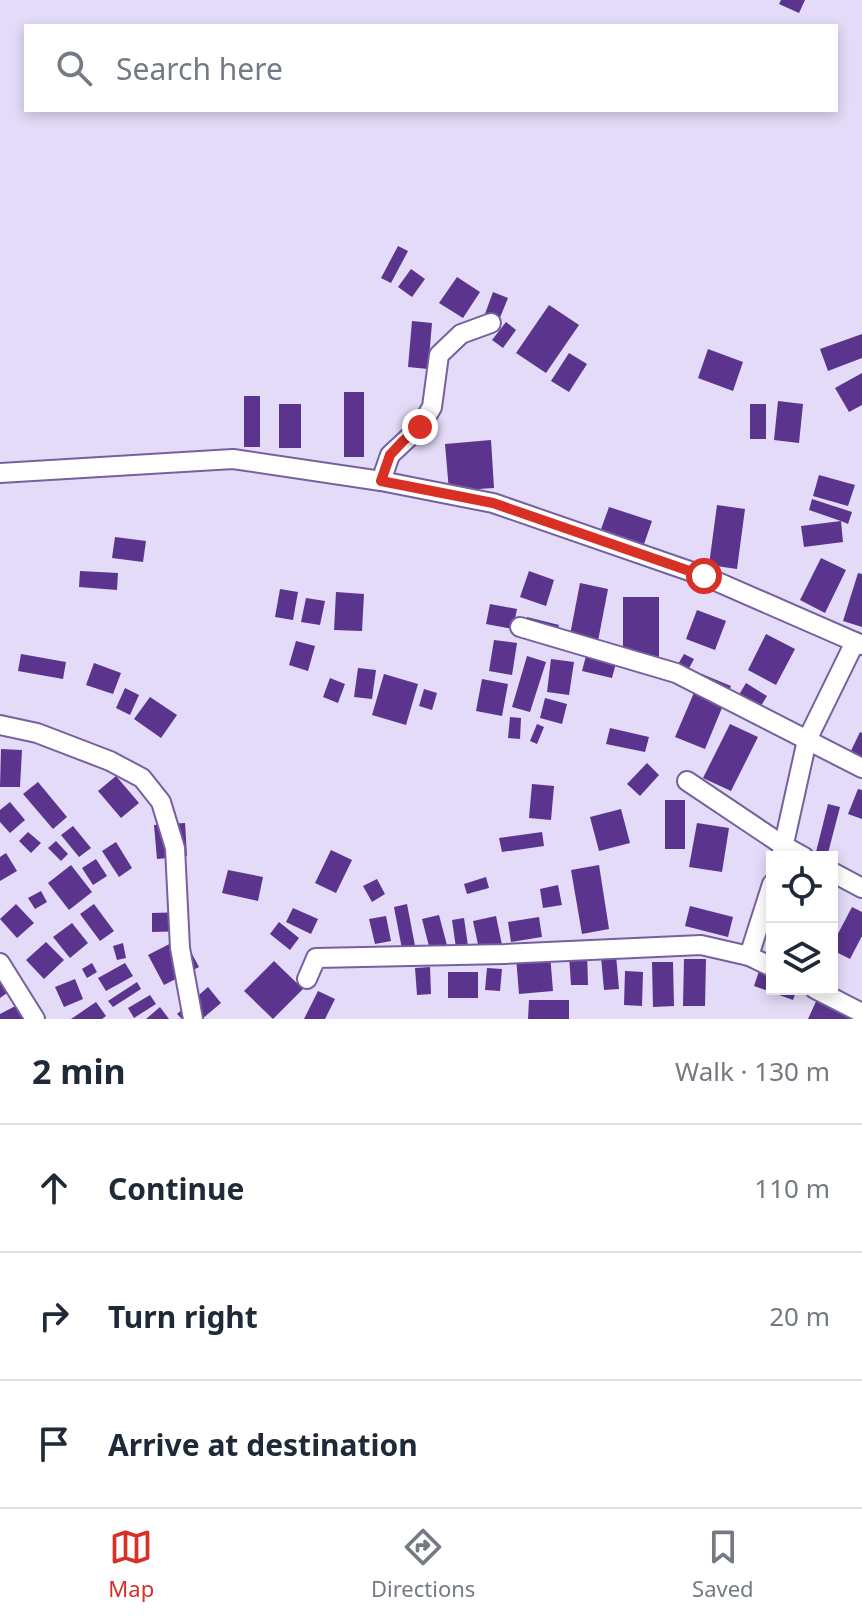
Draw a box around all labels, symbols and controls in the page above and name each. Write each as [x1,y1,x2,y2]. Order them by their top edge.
search box [24,24,838,112]
icon: search [52,46,96,90]
text: Search here [116,48,283,89]
route end [402,409,438,445]
route start [686,558,722,594]
map controls [766,851,838,995]
button: locate [766,851,838,923]
button: layers [766,923,838,995]
text: 2 min [32,1048,126,1094]
text: Walk · 130 m [675,1053,830,1089]
icon: ahead [32,1166,76,1210]
text: Continue [108,1168,244,1209]
text: 110 m [754,1170,830,1206]
icon: right [32,1294,76,1338]
text: Turn right [108,1296,258,1337]
text: 20 m [769,1298,830,1334]
icon: arrive [32,1422,76,1466]
text: Arrive at destination [108,1424,418,1465]
tab: Map [108,1525,154,1603]
tab: Directions [371,1525,475,1603]
tab: Saved [692,1525,754,1603]

